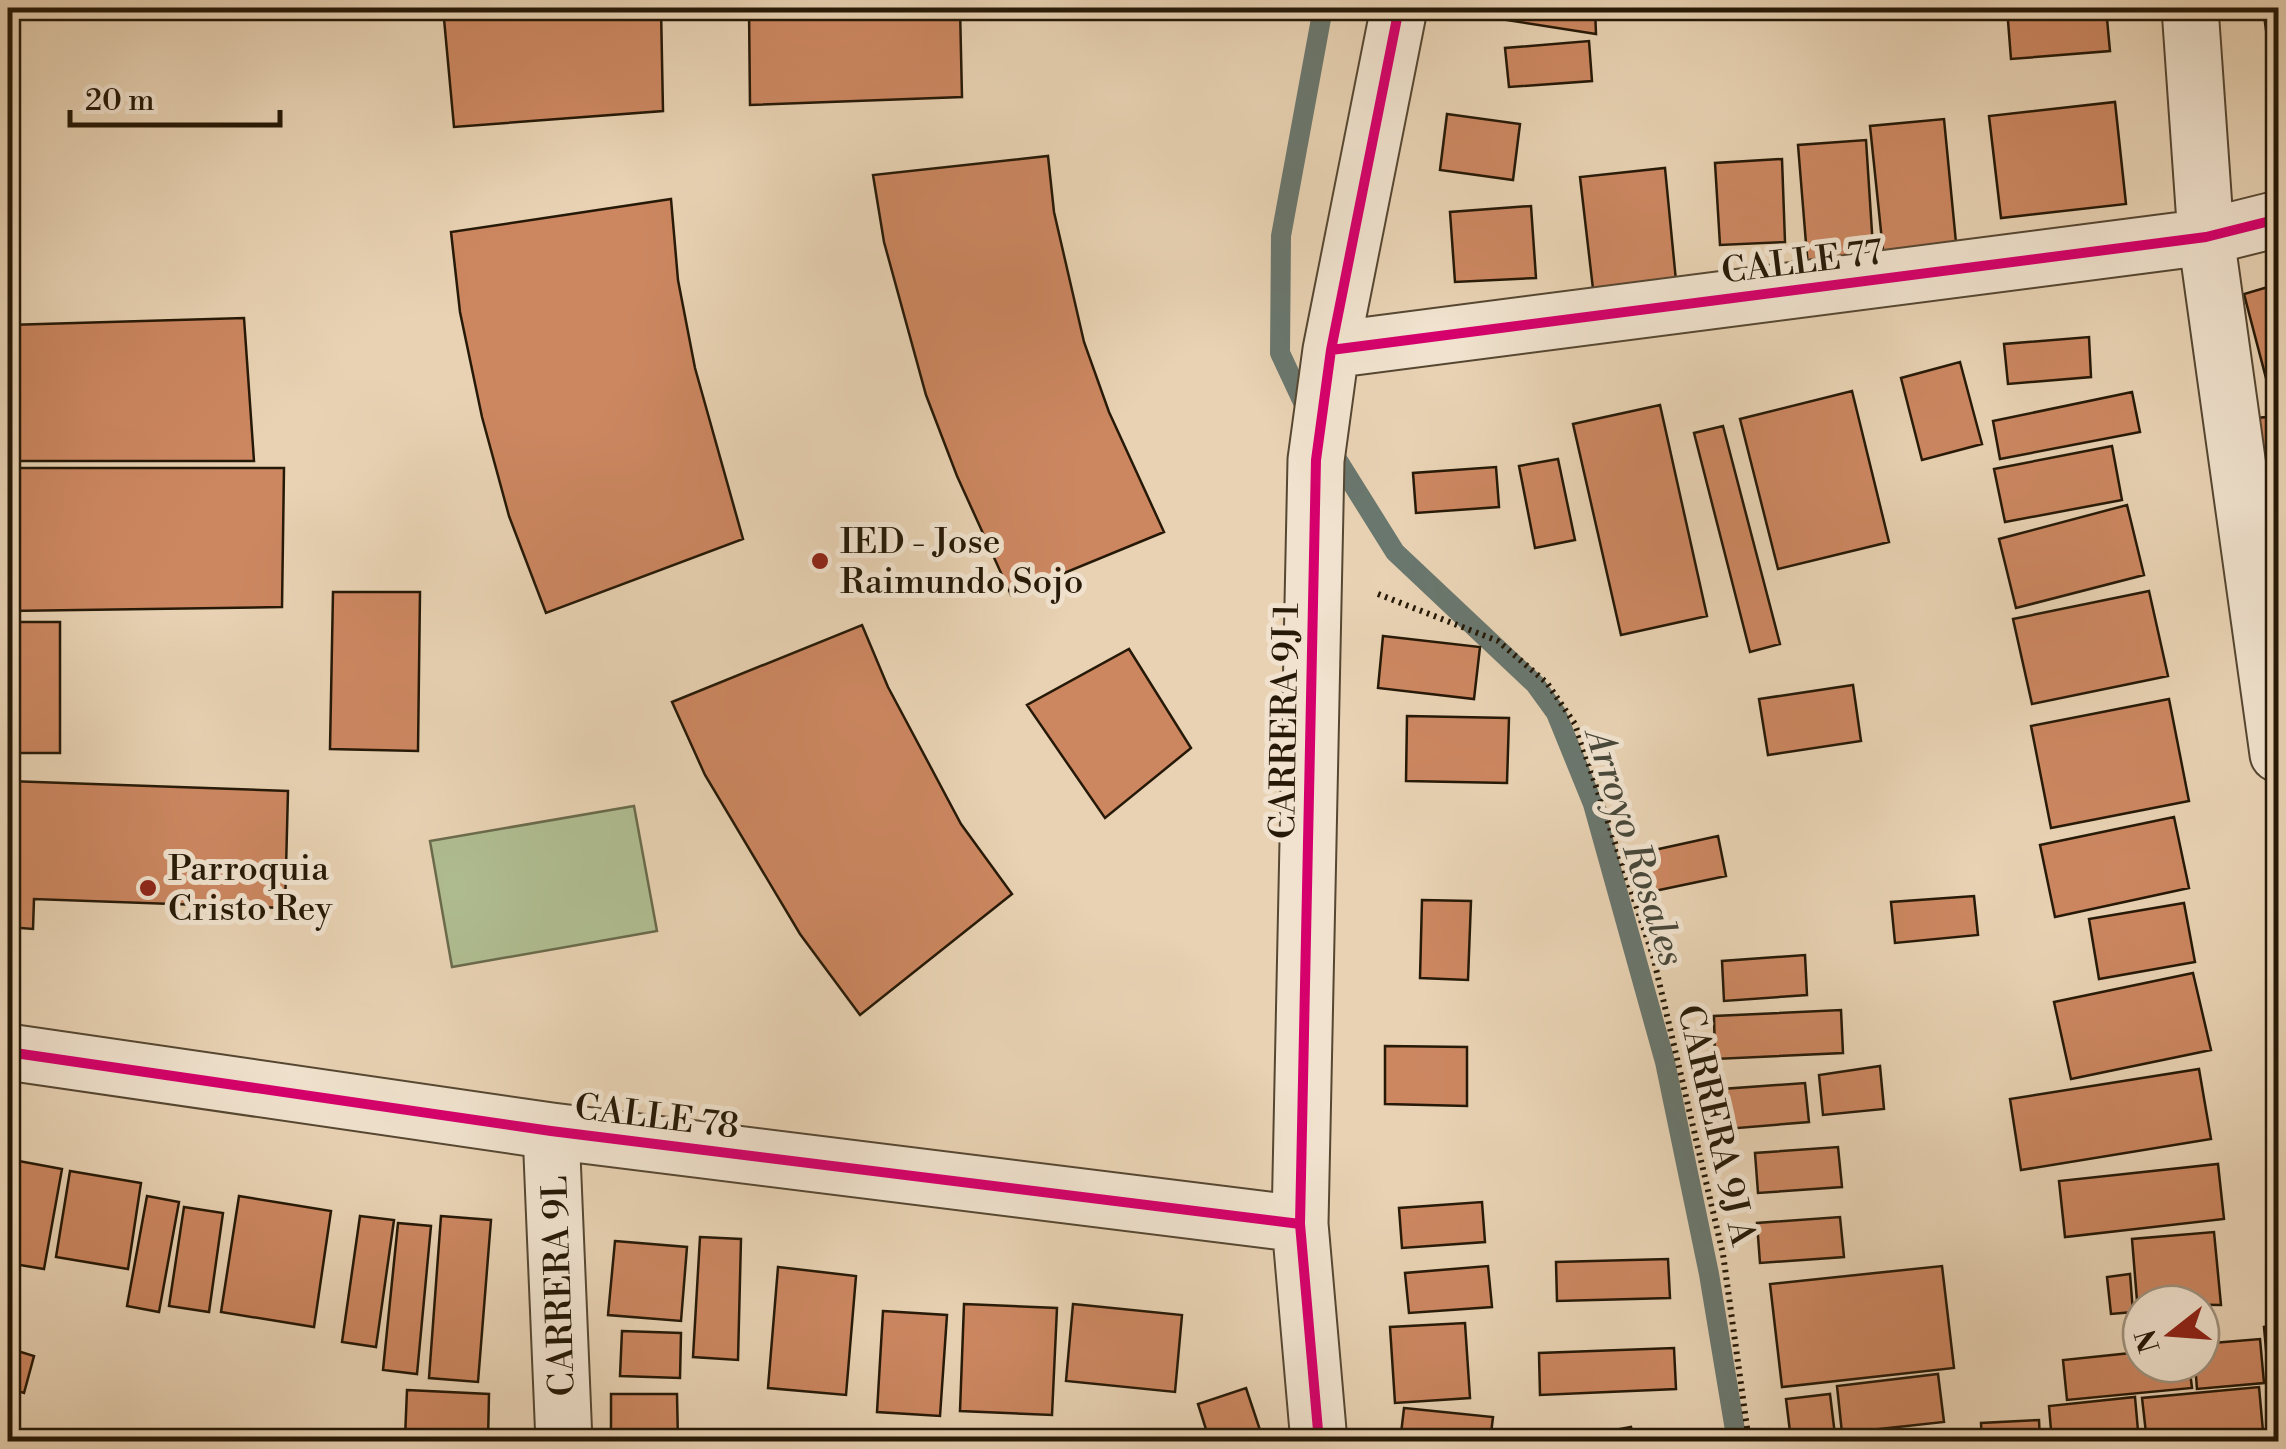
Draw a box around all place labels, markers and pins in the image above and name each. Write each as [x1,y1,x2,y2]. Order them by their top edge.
place label: IED - Jose Raimundo Sojo [840,521,1084,604]
marker: IED - Jose Raimundo Sojo [809,550,831,572]
place label: Parroquia Cristo Rey [168,848,333,931]
marker: Parroquia Cristo Rey [137,877,159,899]

